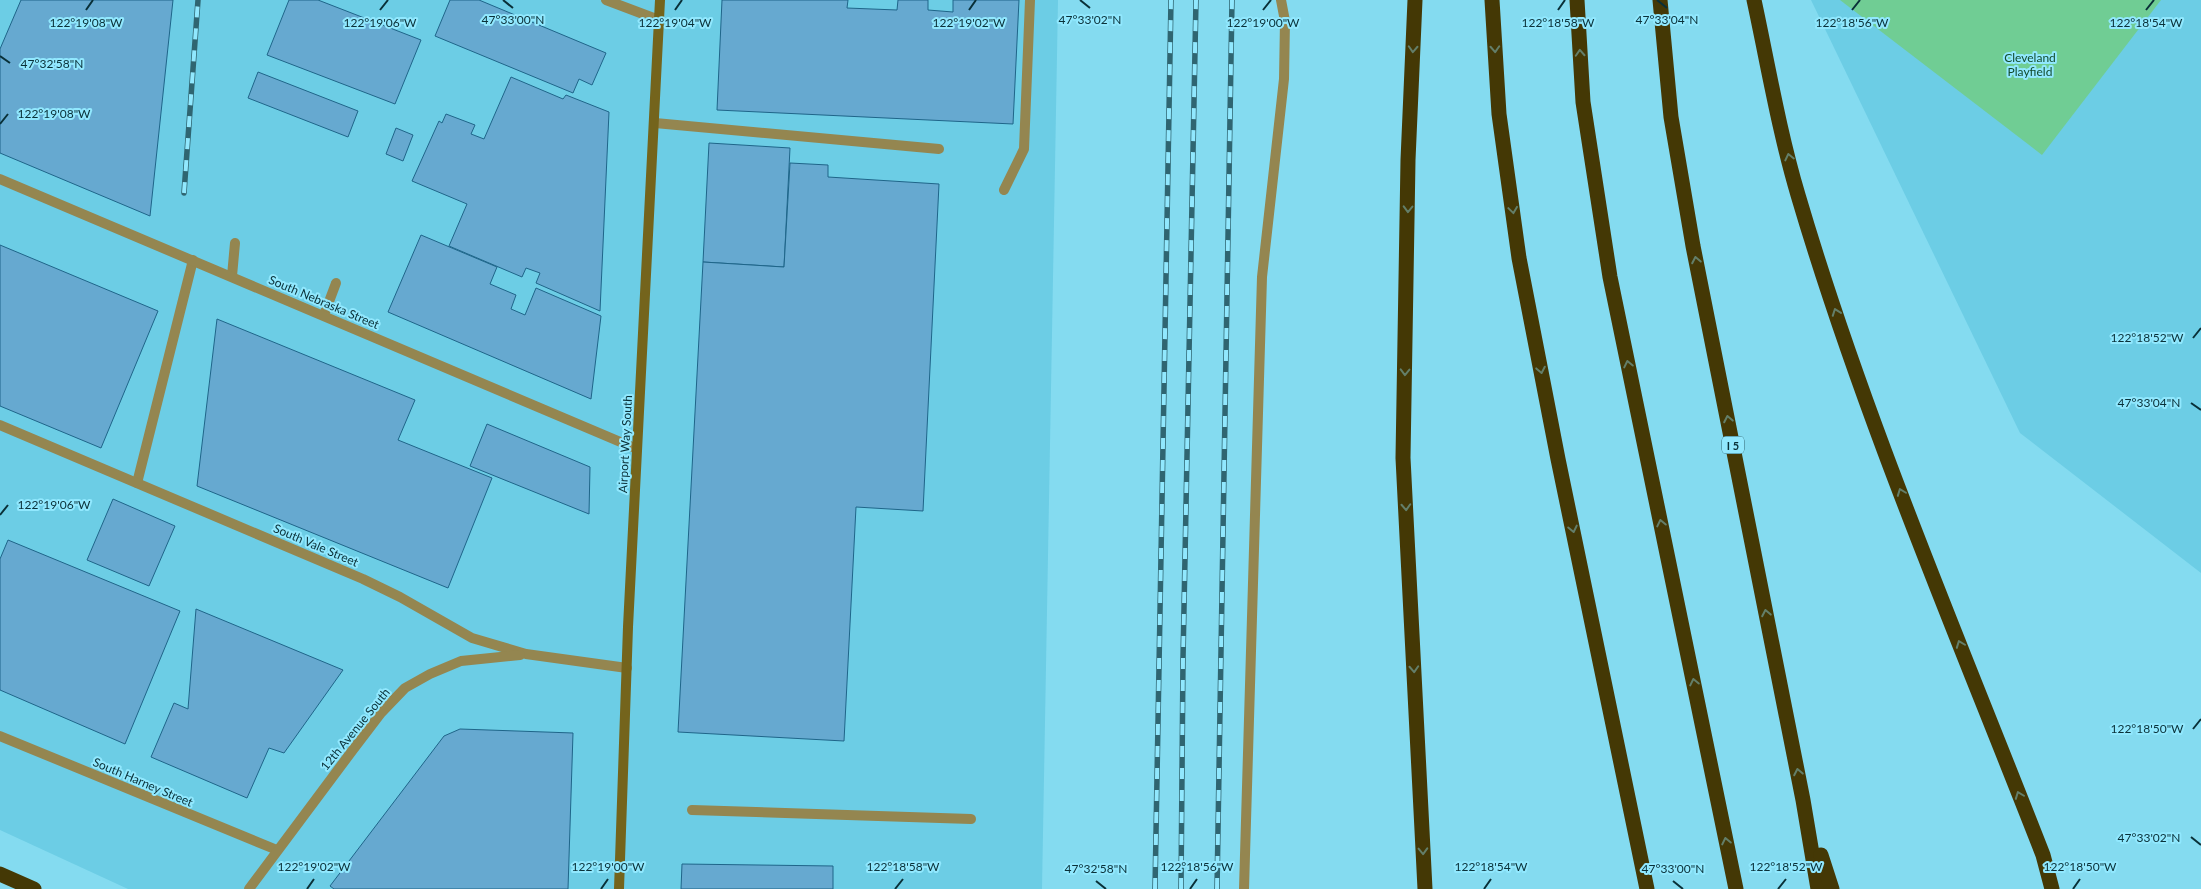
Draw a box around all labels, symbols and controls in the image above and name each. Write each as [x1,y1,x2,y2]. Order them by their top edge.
text: 47°33'00"N [482,12,544,27]
text: 47°33'02"N [1059,12,1121,27]
text: 47°33'04"N [1636,12,1698,27]
text: 122°19'08"W [49,15,123,30]
text: 122°19'06"W [343,15,417,30]
text: 122°19'04"W [638,15,712,30]
text: 122°19'02"W [932,15,1006,30]
text: 122°19'00"W [1226,15,1300,30]
text: 122°18'58"W [1521,15,1595,30]
text: 122°18'56"W [1815,15,1889,30]
text: 122°18'54"W [2109,15,2183,30]
one-way arrow [1408,45,1419,53]
one-way arrow [1490,45,1501,53]
one-way arrow [1575,49,1586,57]
park label: Cleveland Playfield [2004,50,2056,79]
text: 47°32'58"N [21,56,83,71]
text: 122°19'08"W [17,106,91,121]
one-way arrow [1784,153,1795,161]
one-way arrow [1402,205,1413,213]
one-way arrow [1507,206,1517,214]
one-way arrow [1691,255,1702,264]
street label: South Nebraska Street [267,272,382,332]
one-way arrow [1832,309,1842,317]
text: 122°18'52"W [2110,330,2184,345]
one-way arrow [1624,359,1634,368]
one-way arrow [1535,366,1546,374]
one-way arrow [1400,368,1410,376]
street label: Airport Way South [615,395,635,493]
text: 47°33'04"N [2118,395,2180,410]
one-way arrow [1723,415,1733,423]
road number: I 5 [1722,436,1744,454]
one-way arrow [1897,489,1907,497]
text: 122°19'06"W [17,497,91,512]
one-way arrow [1400,503,1411,511]
one-way arrow [1656,518,1667,527]
street label: South Vale Street [271,520,361,570]
one-way arrow [1567,525,1577,534]
one-way arrow [1761,608,1772,617]
one-way arrow [1956,640,1966,649]
one-way arrow [1409,665,1420,673]
one-way arrow [1689,678,1699,686]
street label: 12th Avenue South [317,685,393,773]
text: 122°18'50"W [2110,721,2184,736]
street label: South Harney Street [91,754,196,810]
one-way arrow [1793,768,1803,777]
one-way arrow [2015,791,2025,800]
text: 47°33'02"N [2118,830,2180,845]
one-way arrow [1721,837,1732,846]
one-way arrow [1418,848,1429,856]
text: 122°19'02"W [277,859,351,874]
text: 122°19'00"W [571,859,645,874]
text: 122°18'58"W [866,859,940,874]
text: 122°18'56"W [1160,859,1234,874]
text: 122°18'54"W [1454,859,1528,874]
text: 122°18'52"W [1749,859,1823,874]
text: 122°18'50"W [2043,859,2117,874]
text: 47°32'58"N [1065,861,1127,876]
text: 47°33'00"N [1642,861,1704,876]

